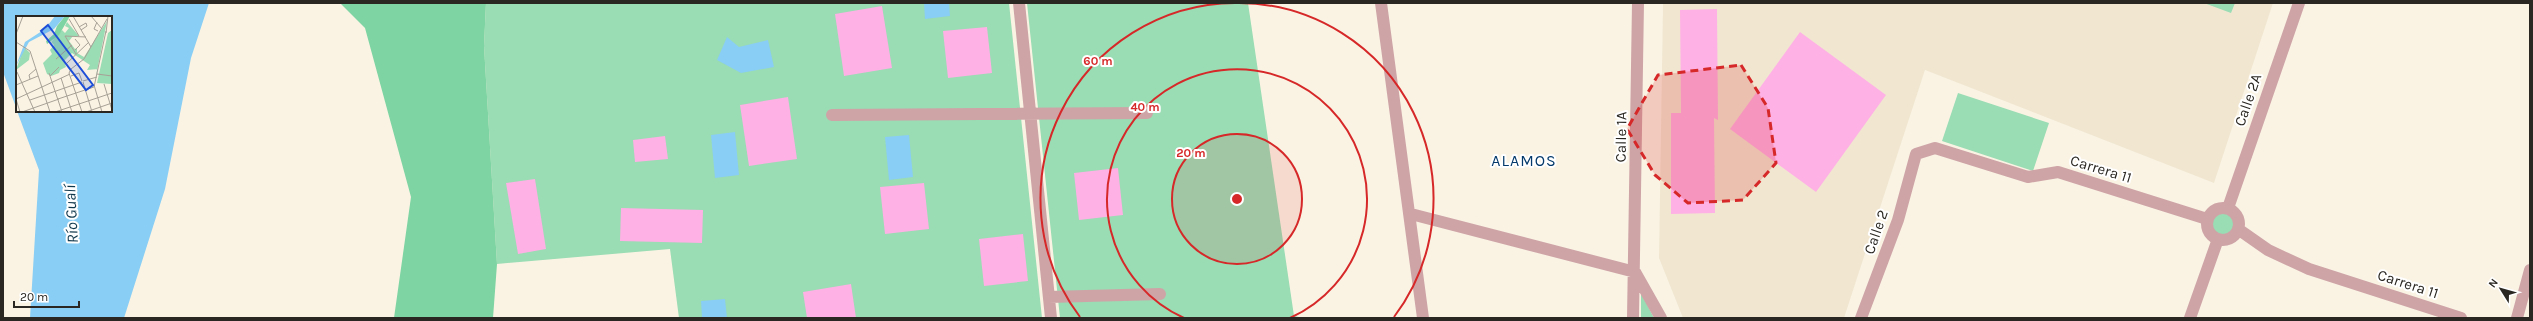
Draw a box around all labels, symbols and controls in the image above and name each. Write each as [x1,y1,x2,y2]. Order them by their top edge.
inset map [16,16,112,112]
text: 60 m [1083,54,1113,68]
street label: Calle 2A [2231,71,2265,129]
text: 40 m [1130,100,1160,114]
street label: Calle 1A [1612,111,1630,163]
text: 20 m [1176,146,1206,160]
district label: ALAMOS [1491,151,1557,170]
street label: Carrera 11 [2068,151,2134,187]
water label: Río Gualí [60,182,82,244]
centre of rings [1230,192,1244,206]
street label: Calle 2 [1860,207,1892,257]
street label: Carrera 11 [2375,266,2441,302]
north arrow [2481,269,2521,309]
text: N [2486,276,2501,290]
scale bar [14,283,79,309]
text: 20 m [20,290,48,304]

